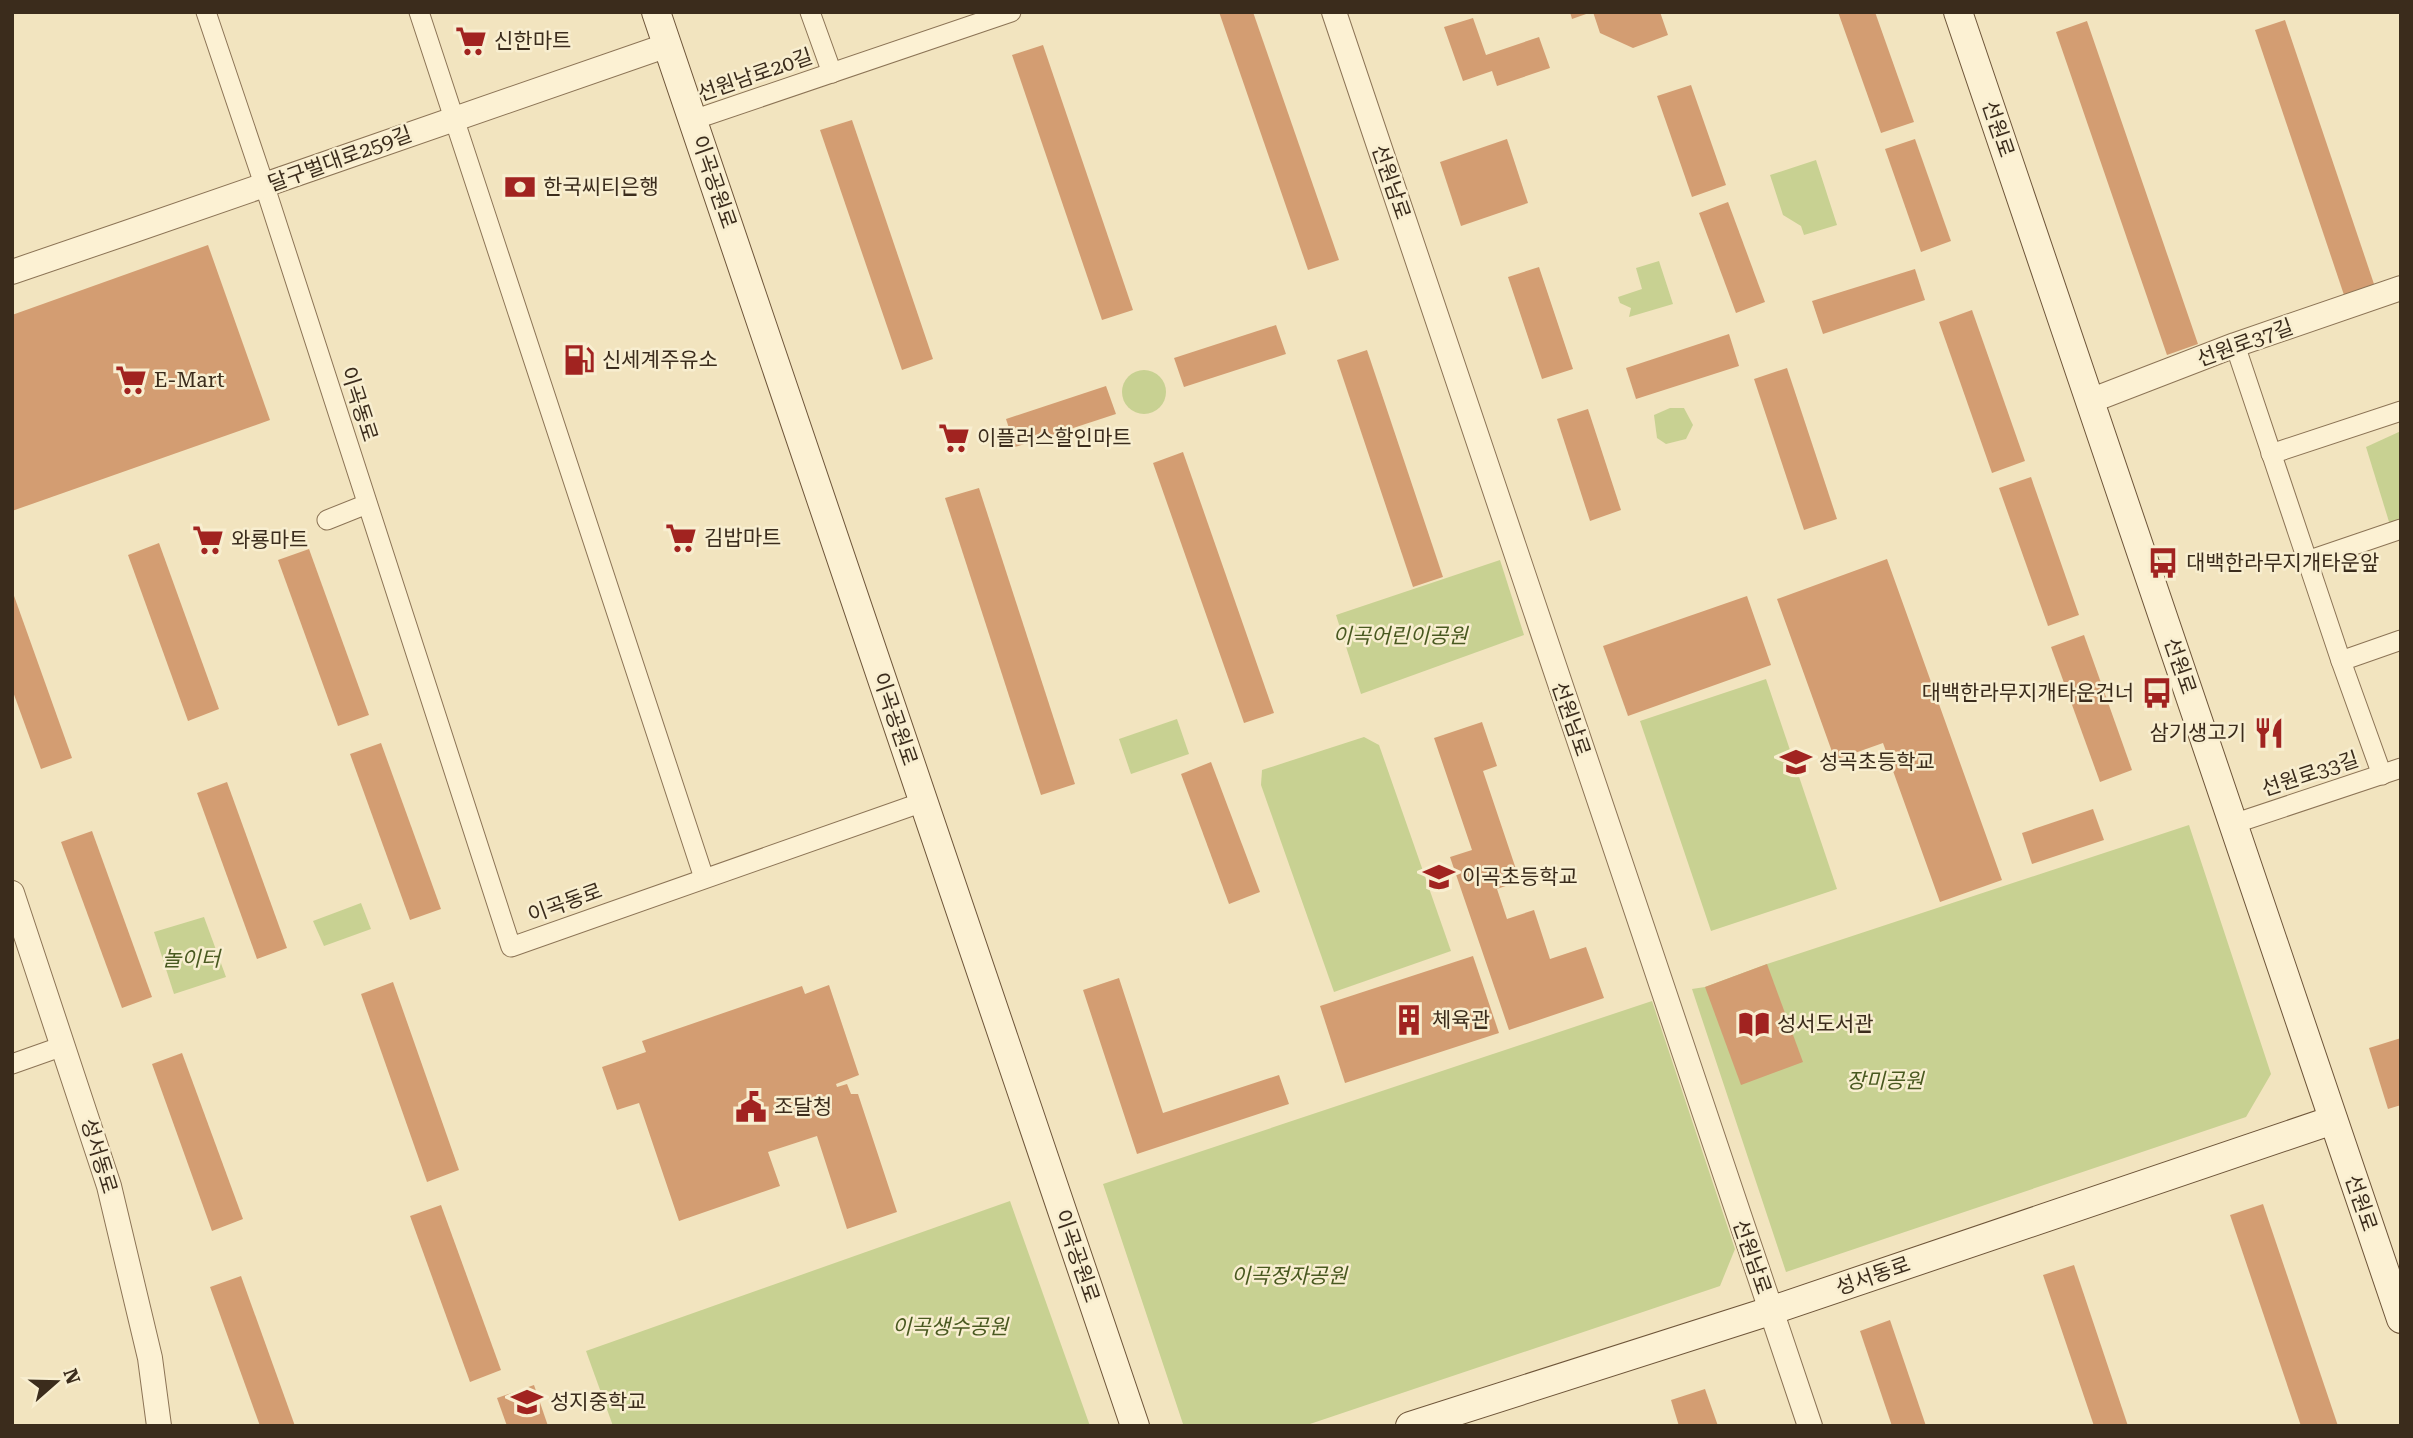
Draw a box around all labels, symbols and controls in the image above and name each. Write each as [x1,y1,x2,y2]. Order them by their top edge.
supermarket icon: 신한마트 [454,24,488,58]
place label: 신한마트 [494,29,571,53]
street label: 선원남로20길 [694,44,816,106]
street label: 선원로 [1977,98,2019,160]
street label: 달구벌대로259길 [265,122,415,196]
street label: 이곡공원로 [687,132,741,232]
street label: 선원남로 [1367,142,1415,222]
bank icon: 한국씨티은행 [503,170,537,204]
place label: 한국씨티은행 [543,175,659,199]
street label: 선원로37길 [2194,314,2296,372]
fuel station icon: 신세계주유소 [562,343,596,377]
place label: 신세계주유소 [602,348,718,372]
supermarket icon: E-Mart [114,363,148,397]
street label: 이곡동로 [336,364,382,444]
place label: E-Mart [154,368,225,392]
supermarket icon: 이플러스할인마트 [937,421,971,455]
place label: 이플러스할인마트 [977,426,1132,450]
supermarket icon: 김밥마트 [664,521,698,555]
supermarket icon: 와룡마트 [191,523,225,557]
place label: 김밥마트 [704,526,781,550]
place label: 와룡마트 [231,528,308,552]
bus stop icon: 대백한라무지개타운앞 [2146,546,2180,580]
place label: 대백한라무지개타운앞 [2186,551,2379,575]
park label: 이곡어린이공원 [1332,624,1469,648]
street label: 선원로 [2159,635,2201,697]
street label: 이곡공원로 [868,669,922,769]
bus stop icon: 대백한라무지개타운건너 [2140,676,2174,710]
street label: 선원남로 [1547,679,1595,759]
place label: 대백한라무지개타운건너 [1921,681,2134,705]
restaurant icon: 삼기생고기 [2252,716,2286,750]
place label: 삼기생고기 [2149,721,2246,745]
school or university icon: 성곡초등학교 [1779,745,1813,779]
street label: 선원로33길 [2258,747,2362,801]
place label: 성곡초등학교 [1819,750,1935,774]
school or university icon: 이곡초등학교 [1422,860,1456,894]
place label: 이곡초등학교 [1462,865,1578,889]
street label: 이곡동로 [525,879,605,927]
park label: 놀이터 [162,947,223,971]
building icon: 체육관 [1392,1003,1426,1037]
library icon: 성서도서관 [1737,1007,1771,1041]
place label: 체육관 [1432,1008,1490,1032]
place label: 성서도서관 [1777,1012,1874,1036]
park label: 장미공원 [1846,1069,1925,1093]
public building icon: 조달청 [734,1090,768,1124]
place label: 조달청 [774,1095,832,1119]
street label: 성서동로 [76,1116,122,1196]
street label: 선원로 [2340,1172,2382,1234]
street label: 이곡공원로 [1050,1206,1104,1306]
street label: 선원남로 [1728,1217,1776,1297]
street label: 성서동로 [1833,1252,1913,1300]
park label: 이곡정자공원 [1231,1264,1349,1288]
park label: 이곡생수공원 [892,1315,1010,1339]
north arrow [21,1347,91,1417]
text: N [58,1366,85,1388]
school or university icon: 성지중학교 [510,1385,544,1419]
place label: 성지중학교 [550,1390,647,1414]

